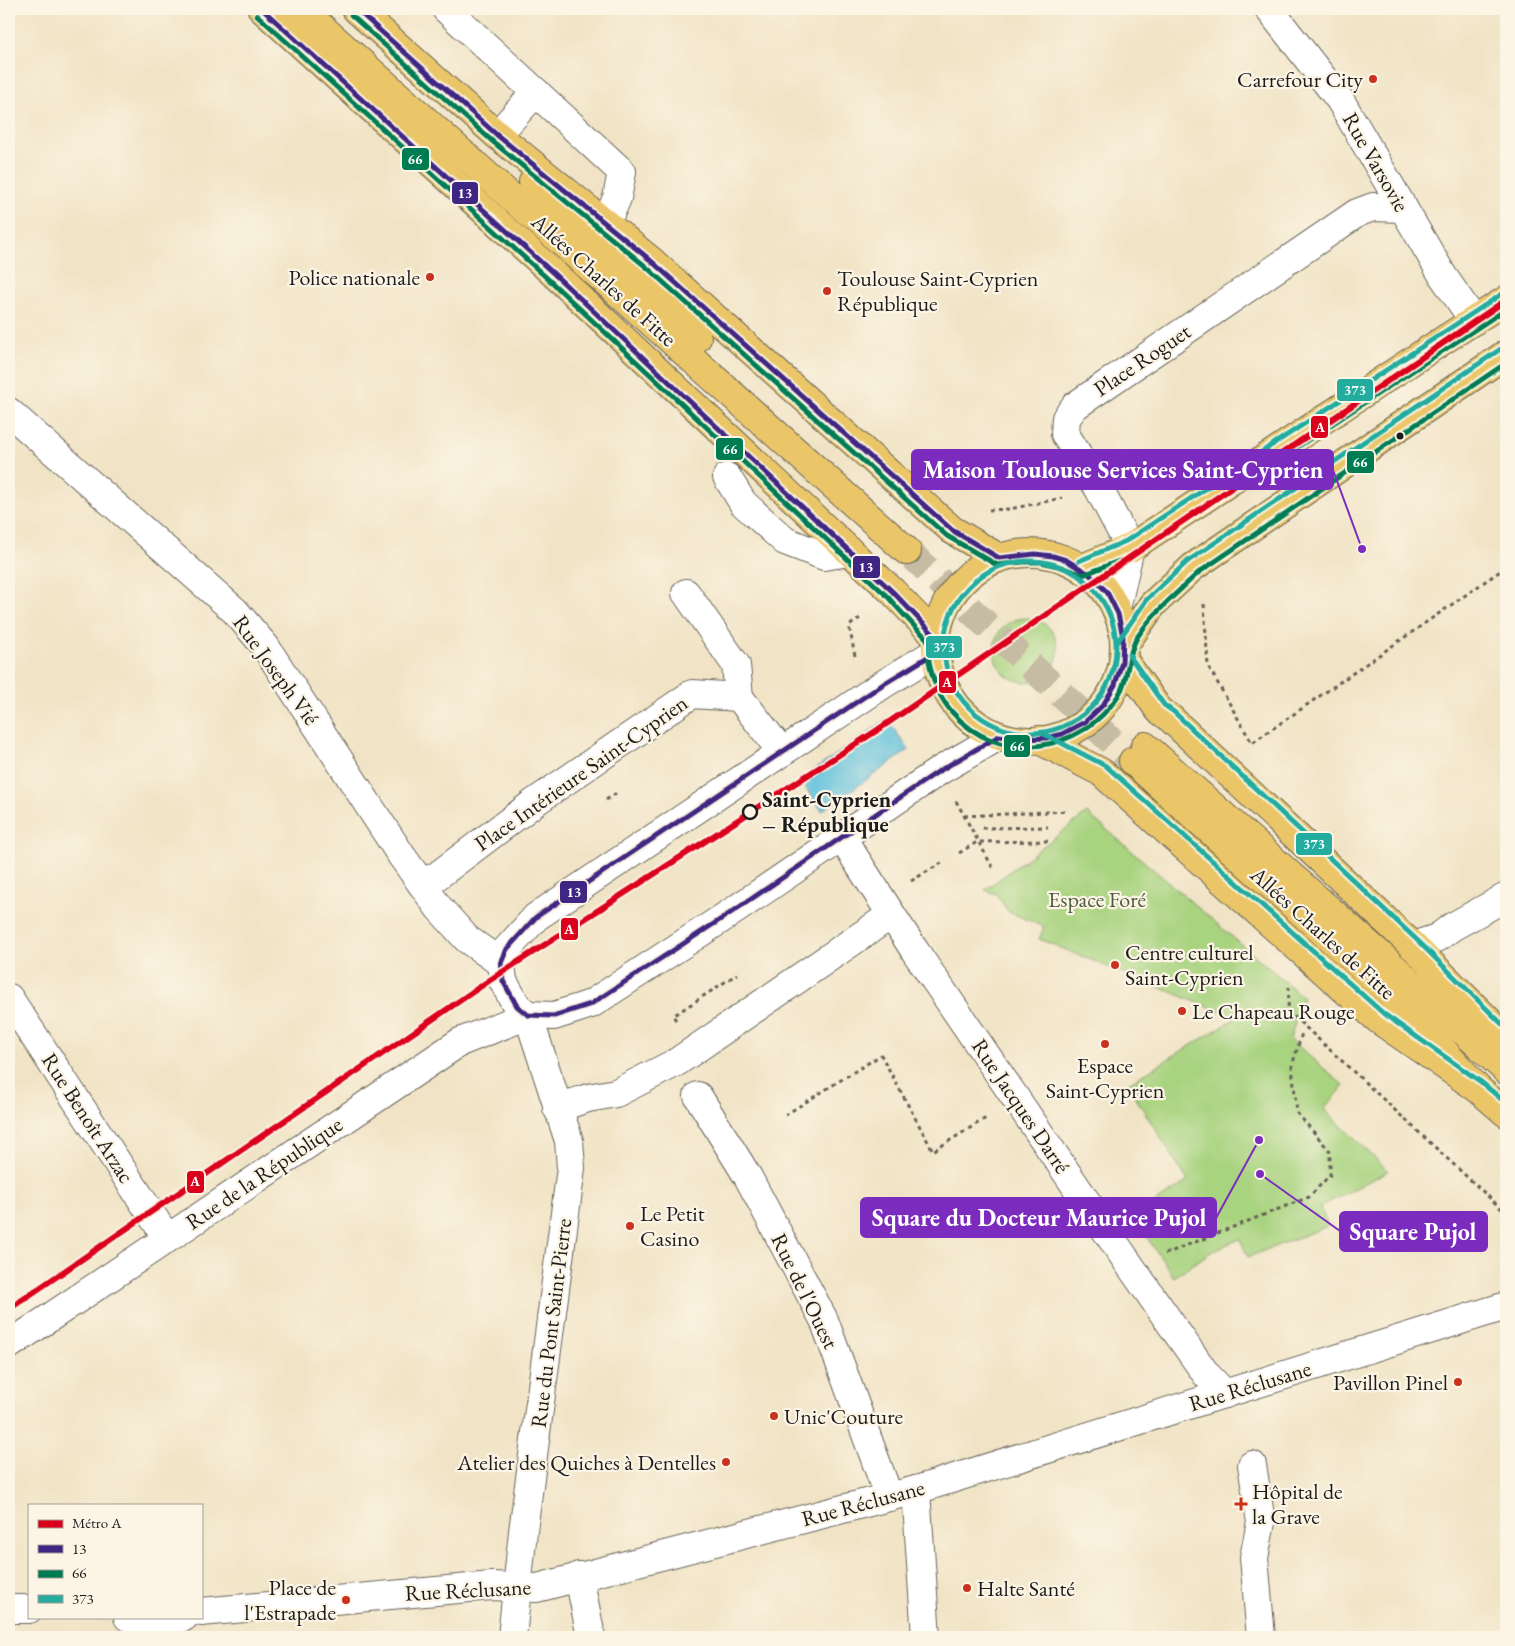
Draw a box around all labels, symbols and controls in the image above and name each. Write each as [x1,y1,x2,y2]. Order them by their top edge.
place label: Carrefour City [1237,65,1363,94]
marker: Carrefour City [1367,73,1379,85]
street label: Rue Varsovie [1336,107,1416,217]
line badge: 66 [401,147,430,171]
text: 66 [408,150,423,168]
line badge: 13 [451,181,479,205]
text: 13 [458,184,472,202]
street label: Allées Charles de Fitte [525,206,683,353]
place label: Police nationale [288,263,420,292]
place label: Toulouse Saint-Cyprien République [837,264,1039,318]
marker: Police nationale [424,271,436,283]
marker: Toulouse Saint-Cyprien République [821,285,833,297]
street label: Place Roguet [1088,317,1196,403]
line badge: 373 [1336,378,1374,402]
text: 373 [1344,381,1366,399]
line badge: A [1310,415,1329,439]
text: A [1314,418,1326,436]
unlabelled marker [1395,431,1405,441]
line badge: 66 [715,437,744,461]
text: 66 [723,440,738,458]
callout: Maison Toulouse Services Saint-Cyprien [912,450,1333,489]
line badge: 66 [1346,450,1375,474]
text: 66 [1353,453,1368,471]
text: Maison Toulouse Services Saint-Cyprien [923,454,1324,486]
line badge: 13 [852,555,881,579]
text: 13 [859,558,873,576]
street label: Rue Joseph Vié [226,609,326,731]
line badge: 373 [925,635,963,659]
text: 373 [933,638,955,656]
line badge: A [938,670,957,694]
text: A [941,673,953,691]
street label: Place Intérieure Saint-Cyprien [469,688,694,858]
line badge: 66 [1003,734,1031,758]
text: 66 [1010,737,1025,755]
place label: Saint-Cyprien – République [762,785,892,839]
marker: Saint-Cyprien – République [742,804,758,820]
line badge: 373 [1295,832,1333,856]
text: 373 [1303,835,1325,853]
street label: Allées Charles de Fitte [1244,859,1402,1006]
line badge: 13 [559,880,588,904]
text: 13 [567,883,581,901]
park label: Espace Foré [1048,885,1147,914]
line badge: A [560,917,579,941]
text: A [563,920,575,938]
place label: Centre culturel Saint-Cyprien [1125,938,1254,992]
marker: Centre culturel Saint-Cyprien [1109,959,1121,971]
place label: Le Chapeau Rouge [1192,997,1355,1026]
marker: Le Chapeau Rouge [1176,1005,1188,1017]
street label: Rue Jacques Darré [965,1033,1077,1179]
marker: Espace Saint-Cyprien [1099,1038,1111,1050]
street label: Rue Benoît Arzac [35,1047,141,1189]
place label: Espace Saint-Cyprien [1046,1051,1165,1105]
street label: Rue de la République [180,1109,348,1236]
line badge: A [186,1170,205,1194]
text: A [189,1172,201,1190]
callout: Square du Docteur Maurice Pujol [861,1198,1216,1237]
place label: Le Petit Casino [640,1199,705,1253]
text: Square du Docteur Maurice Pujol [872,1202,1207,1234]
callout: Square Pujol [1340,1212,1487,1251]
street label: Rue du Pont Saint-Pierre [524,1216,578,1429]
text: Square Pujol [1350,1216,1477,1248]
marker: Le Petit Casino [624,1220,636,1232]
street label: Rue de l'Ouest [765,1228,845,1354]
street label: Rue Réclusane [1185,1354,1315,1418]
place label: Pavillon Pinel [1333,1368,1448,1397]
marker: Pavillon Pinel [1452,1376,1464,1388]
place label: Unic'Couture [784,1402,904,1431]
marker: Unic'Couture [768,1410,780,1422]
place label: Atelier des Quiches à Dentelles [456,1448,716,1477]
marker: Atelier des Quiches à Dentelles [720,1456,732,1468]
street label: Rue Réclusane [798,1473,928,1533]
place label: Hôpital de la Grave [1252,1477,1343,1531]
marker: Hôpital de la Grave [1234,1497,1248,1511]
legend [28,1504,202,1618]
text: Métro A [72,1513,122,1532]
text: 13 [72,1539,86,1558]
text: 66 [72,1563,86,1582]
street label: Rue Réclusane [404,1572,532,1608]
place label: Place de l'Estrapade [244,1573,336,1627]
place label: Halte Santé [977,1574,1075,1603]
marker: Halte Santé [961,1582,973,1594]
text: 373 [72,1589,94,1608]
marker: Place de l'Estrapade [340,1594,352,1606]

